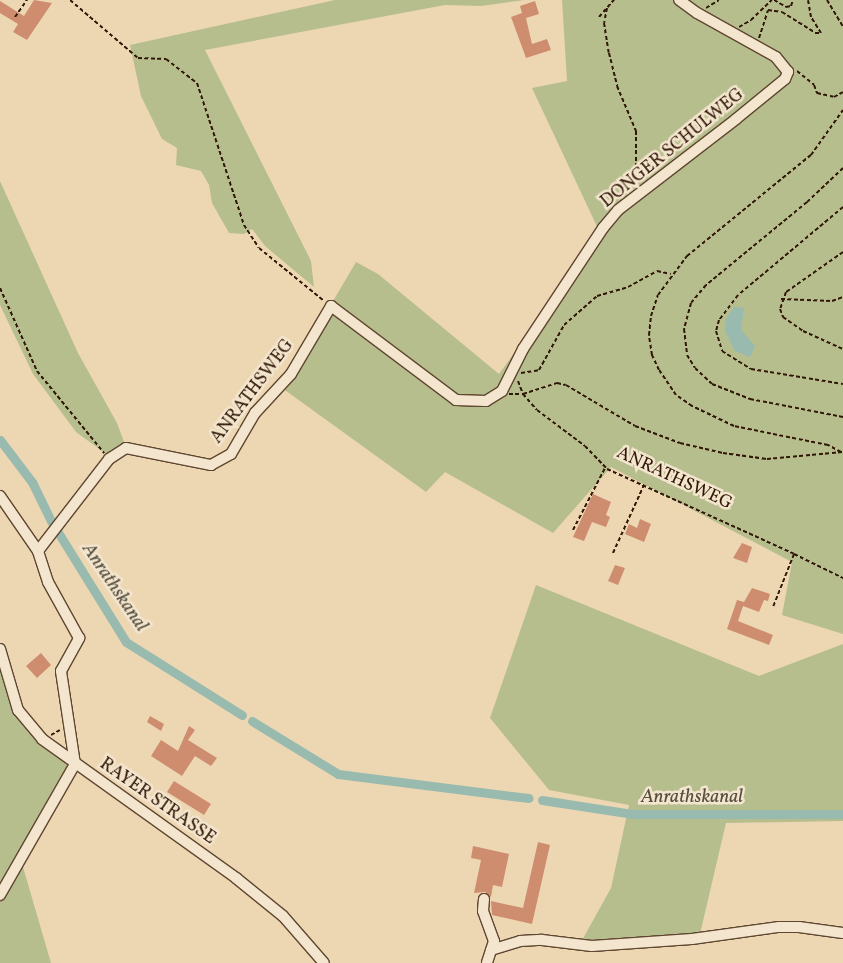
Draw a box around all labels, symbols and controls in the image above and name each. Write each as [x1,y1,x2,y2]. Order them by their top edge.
street label: DONGER SCHULWEG [597,85,749,213]
street label: ANRATHSWEG [207,336,299,448]
street label: ANRATHSWEG [613,443,735,515]
water label: Anrathskanal [76,539,152,637]
street label: RAYER STRASSE [95,754,219,850]
water label: Anrathskanal [641,787,743,809]

